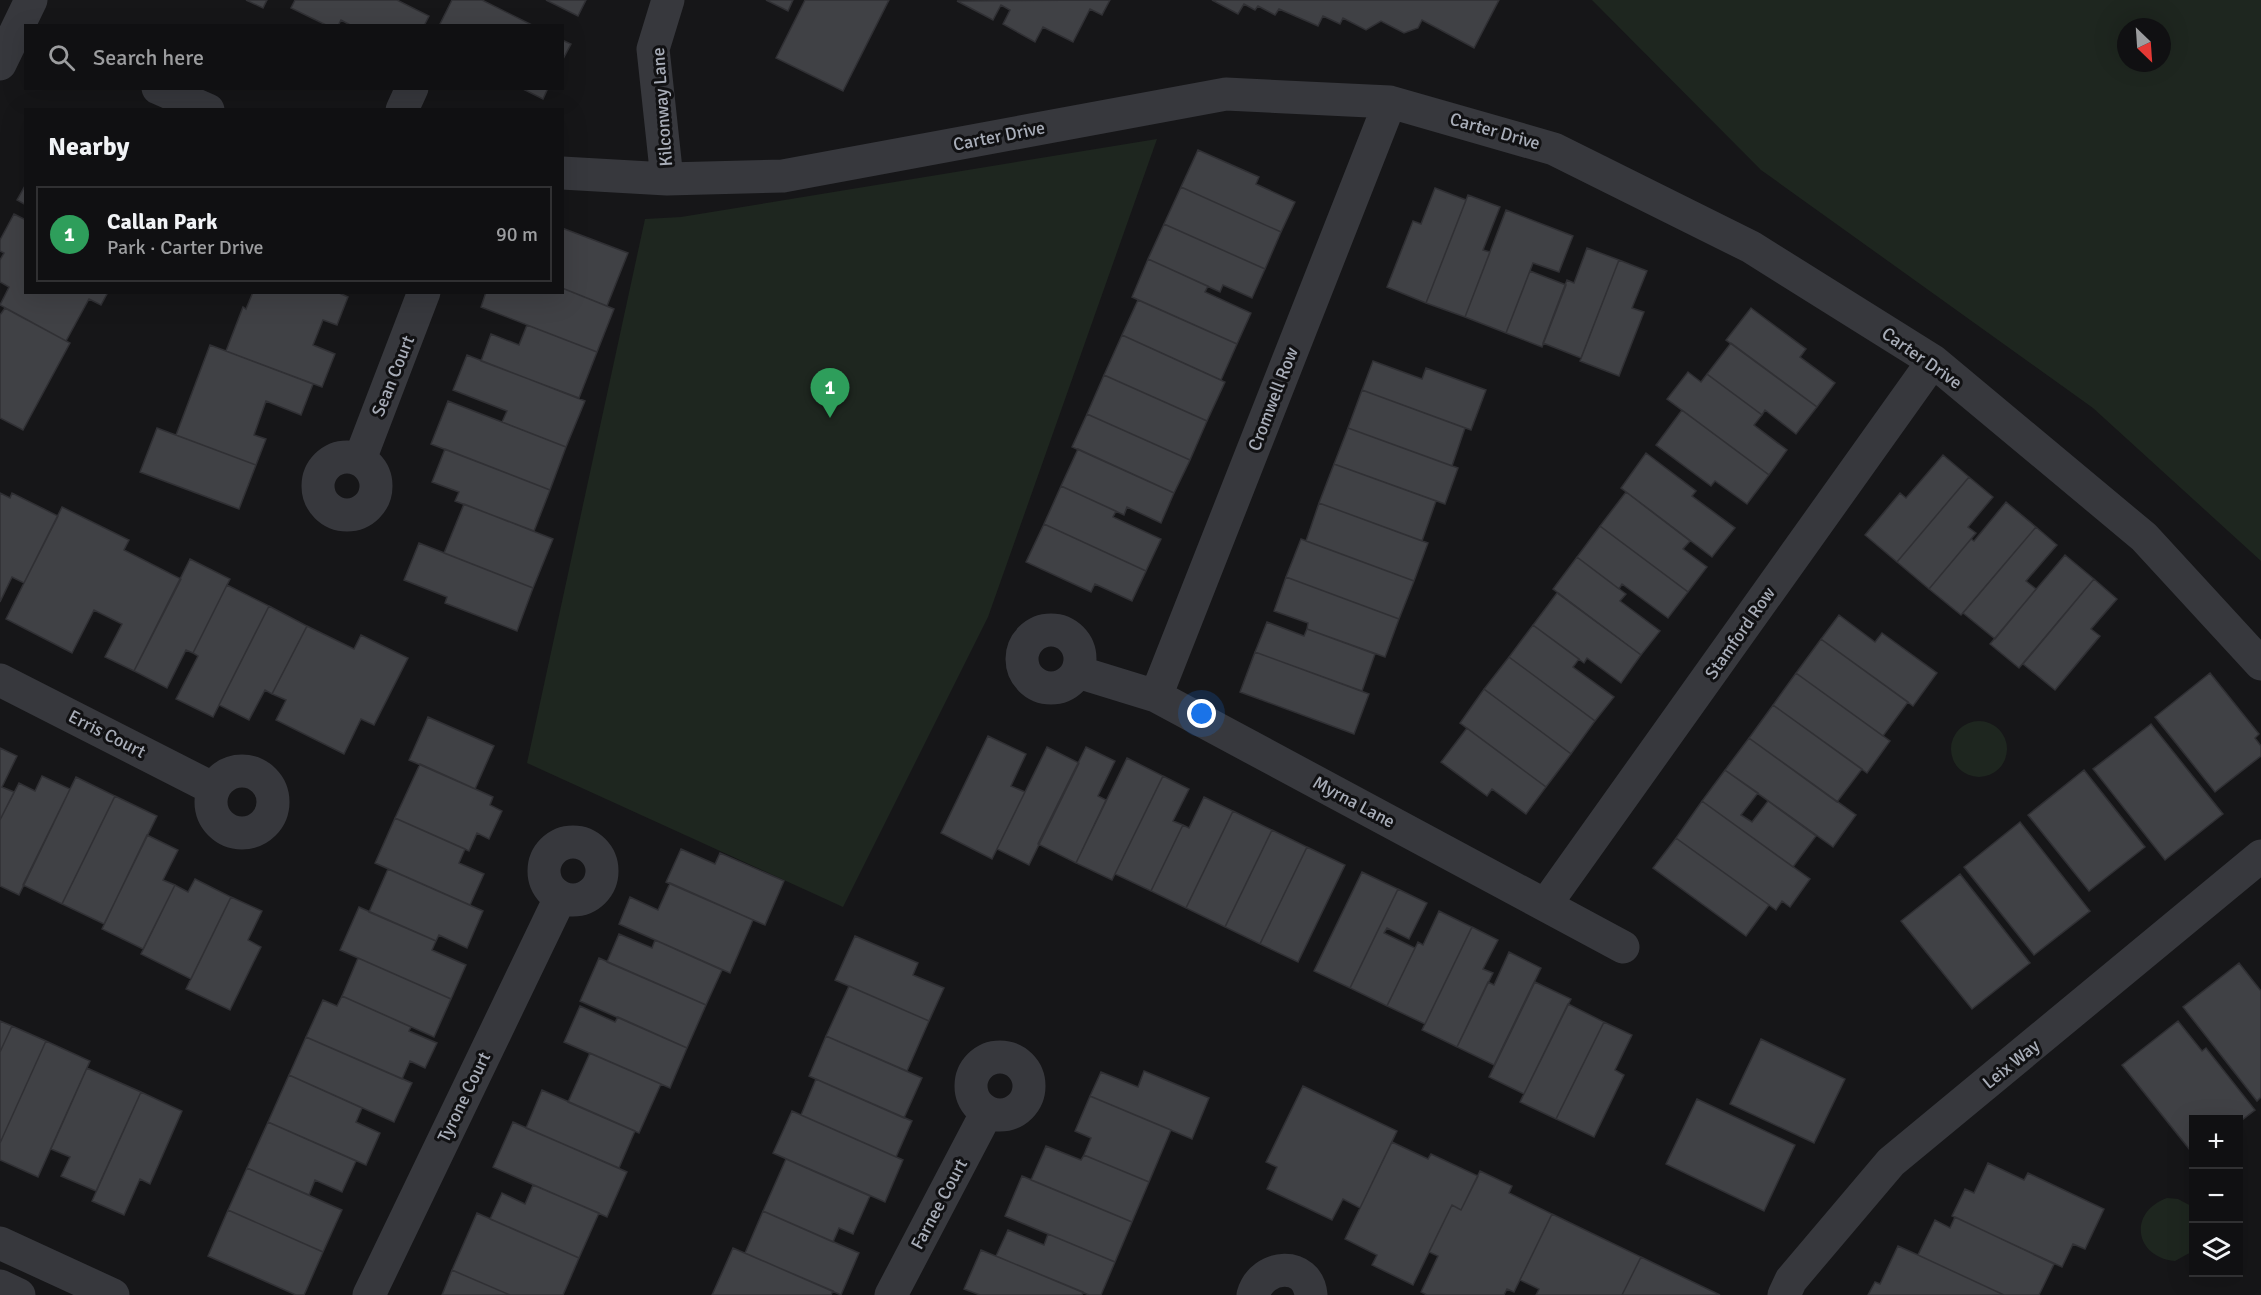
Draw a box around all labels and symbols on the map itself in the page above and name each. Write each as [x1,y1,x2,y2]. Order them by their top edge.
north arrow [2117,18,2171,72]
street label: Kilconway Lane [647,47,677,167]
street label: Carter Drive [1447,108,1543,154]
street label: Carter Drive [951,116,1047,156]
street label: Carter Drive [1878,322,1966,394]
street label: Sean Court [367,332,419,420]
street label: Cromwell Row [1243,344,1303,454]
pin: 1 [810,368,850,418]
street label: Stamford Row [1700,583,1780,683]
your location [1187,699,1216,728]
street label: Erris Court [65,705,149,763]
street label: Myrna Lane [1309,771,1399,833]
street label: Leix Way [1978,1034,2044,1094]
street label: Tyrone Court [433,1048,495,1146]
street label: Farnee Court [906,1155,972,1253]

